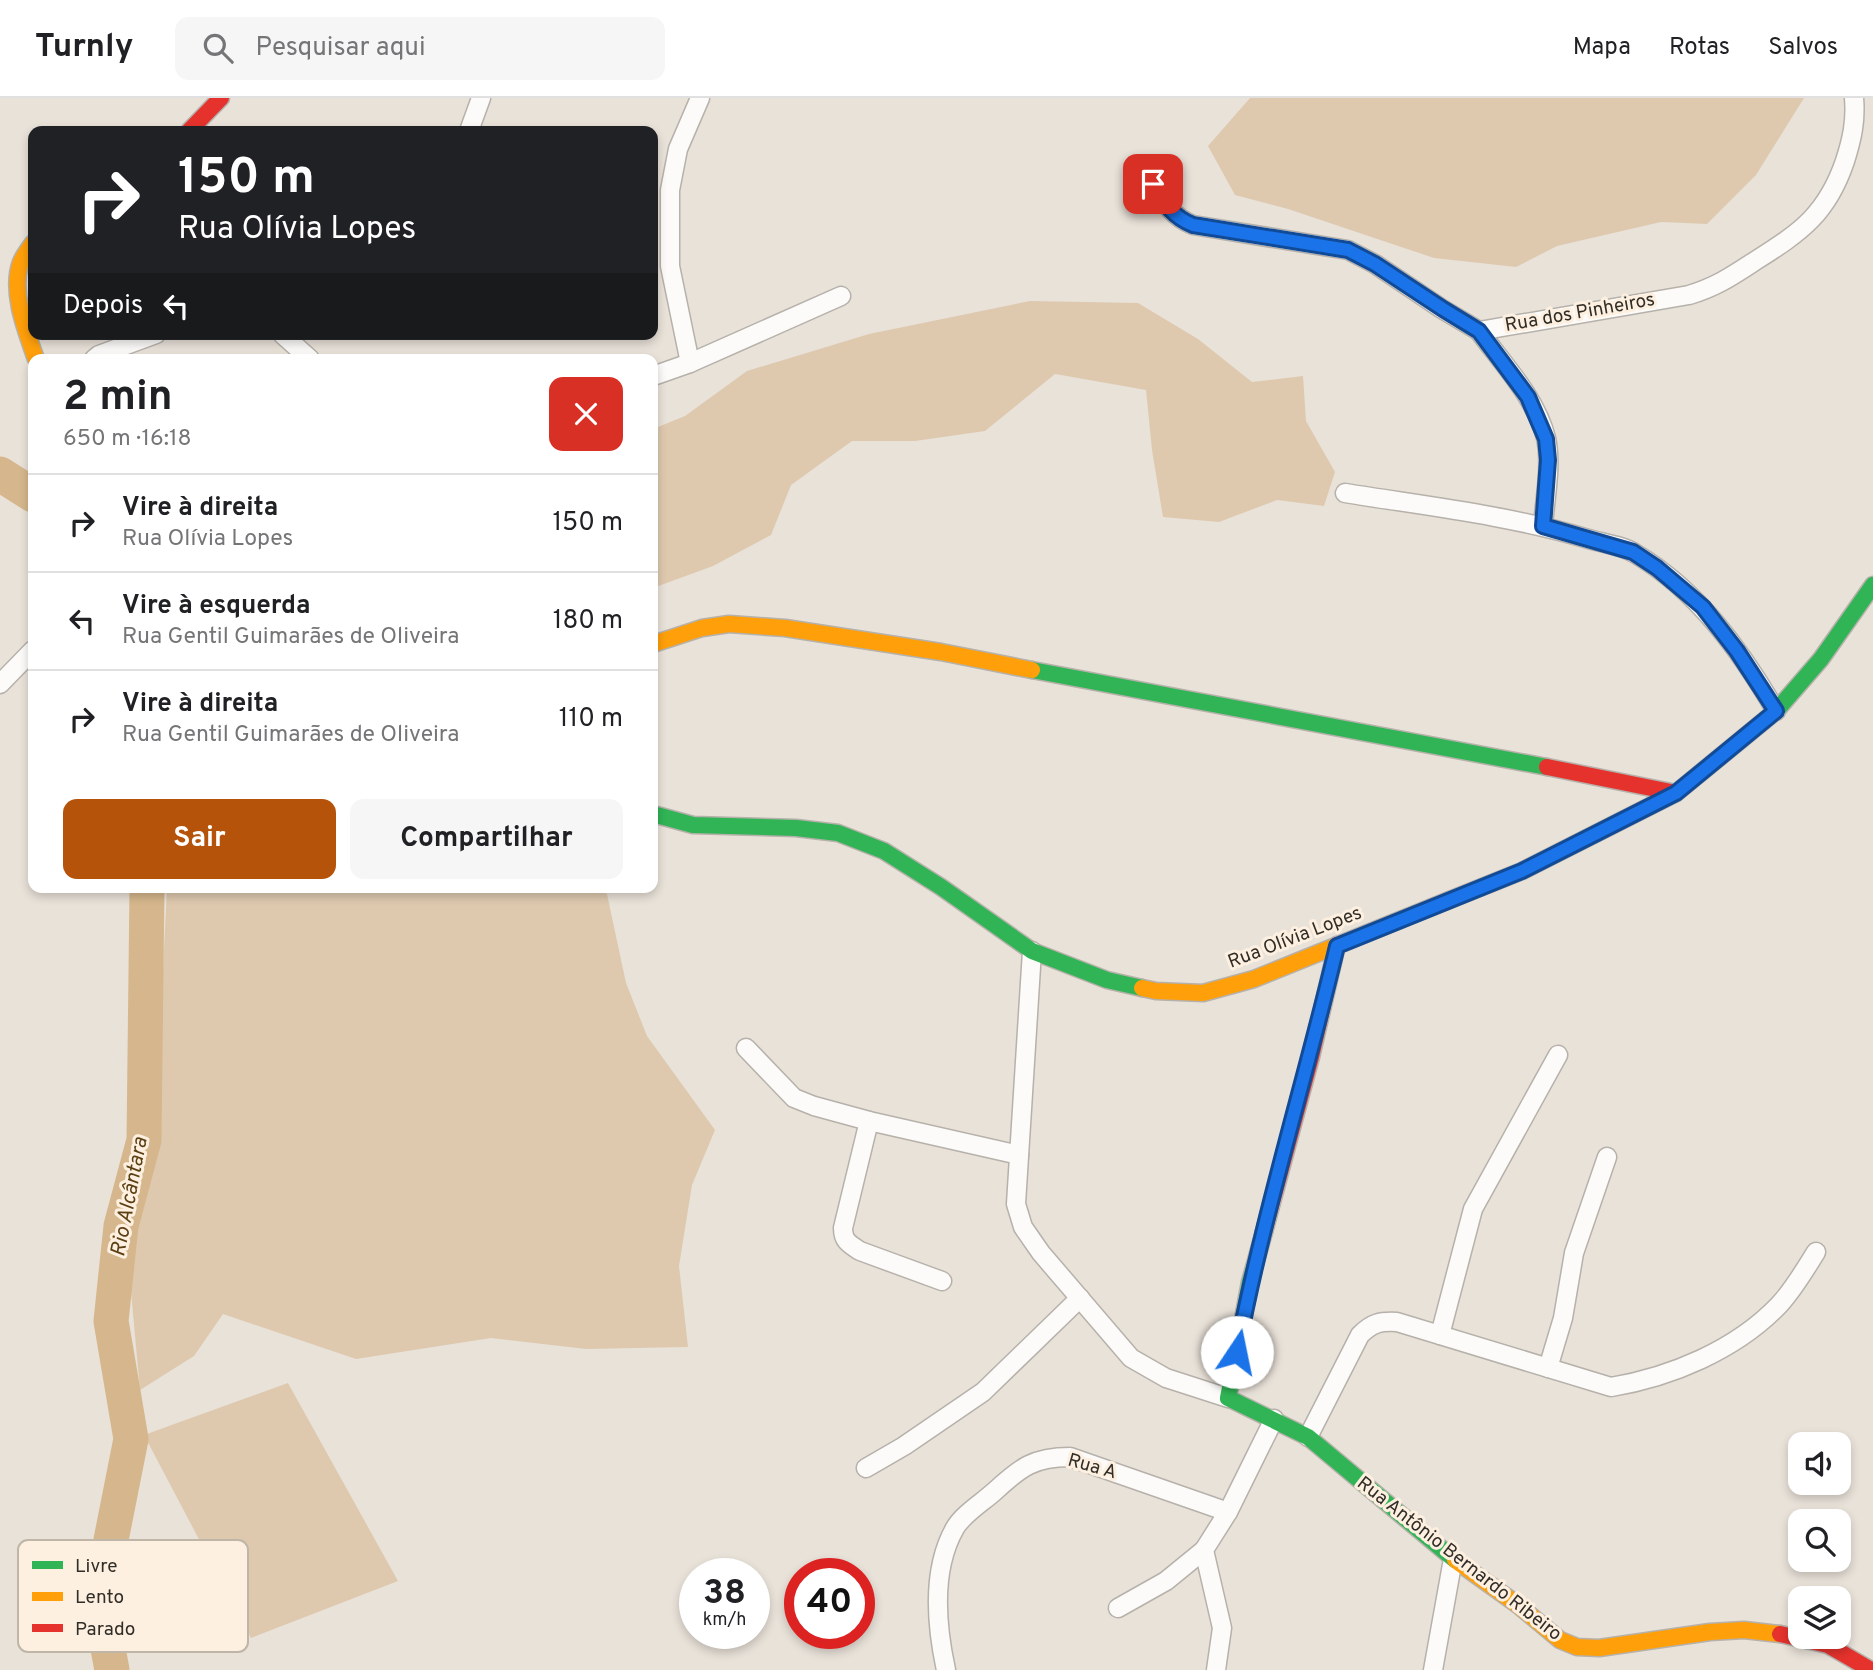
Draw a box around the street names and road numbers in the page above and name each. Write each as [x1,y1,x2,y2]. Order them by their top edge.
street label: Rua dos Pinheiros [1503,288,1657,338]
street label: Rua Olívia Lopes [1225,901,1365,975]
street label: Rua A [1065,1449,1119,1485]
street label: Rua Antônio Bernardo Ribeiro [1352,1471,1566,1647]

